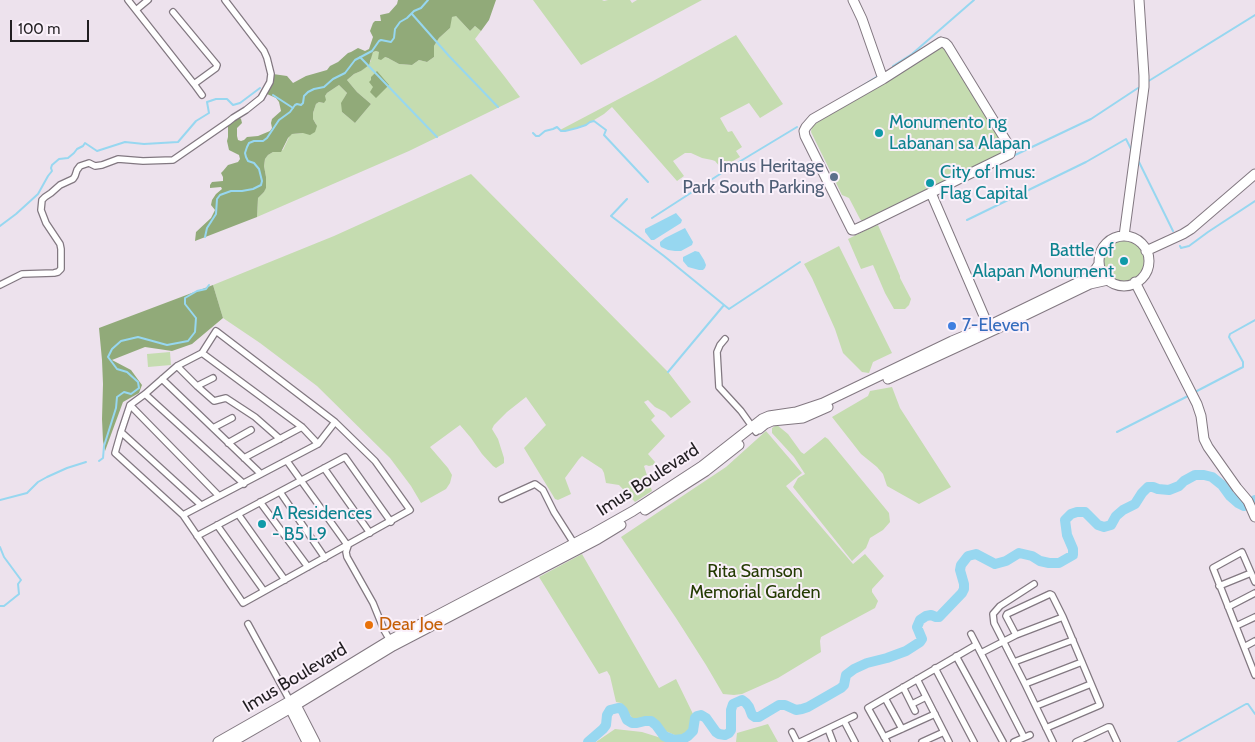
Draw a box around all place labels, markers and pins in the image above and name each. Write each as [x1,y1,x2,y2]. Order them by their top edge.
place label: Monumento ng Labanan sa Alapan [889,112,1031,154]
marker: Monumento ng Labanan sa Alapan [873,127,885,139]
place label: Imus Heritage Park South Parking [683,156,824,198]
place label: City of Imus: Flag Capital [940,162,1035,204]
marker: Imus Heritage Park South Parking [828,171,840,183]
marker: City of Imus: Flag Capital [924,177,936,189]
place label: Battle of Alapan Monument [973,240,1114,282]
marker: Battle of Alapan Monument [1118,255,1130,267]
place label: 7-Eleven [962,315,1030,337]
marker: 7-Eleven [946,320,958,332]
place label: A Residences - B5 L9 [272,503,372,546]
marker: A Residences - B5 L9 [256,518,268,530]
place label: Dear Joe [379,614,443,636]
marker: Dear Joe [363,619,375,631]

